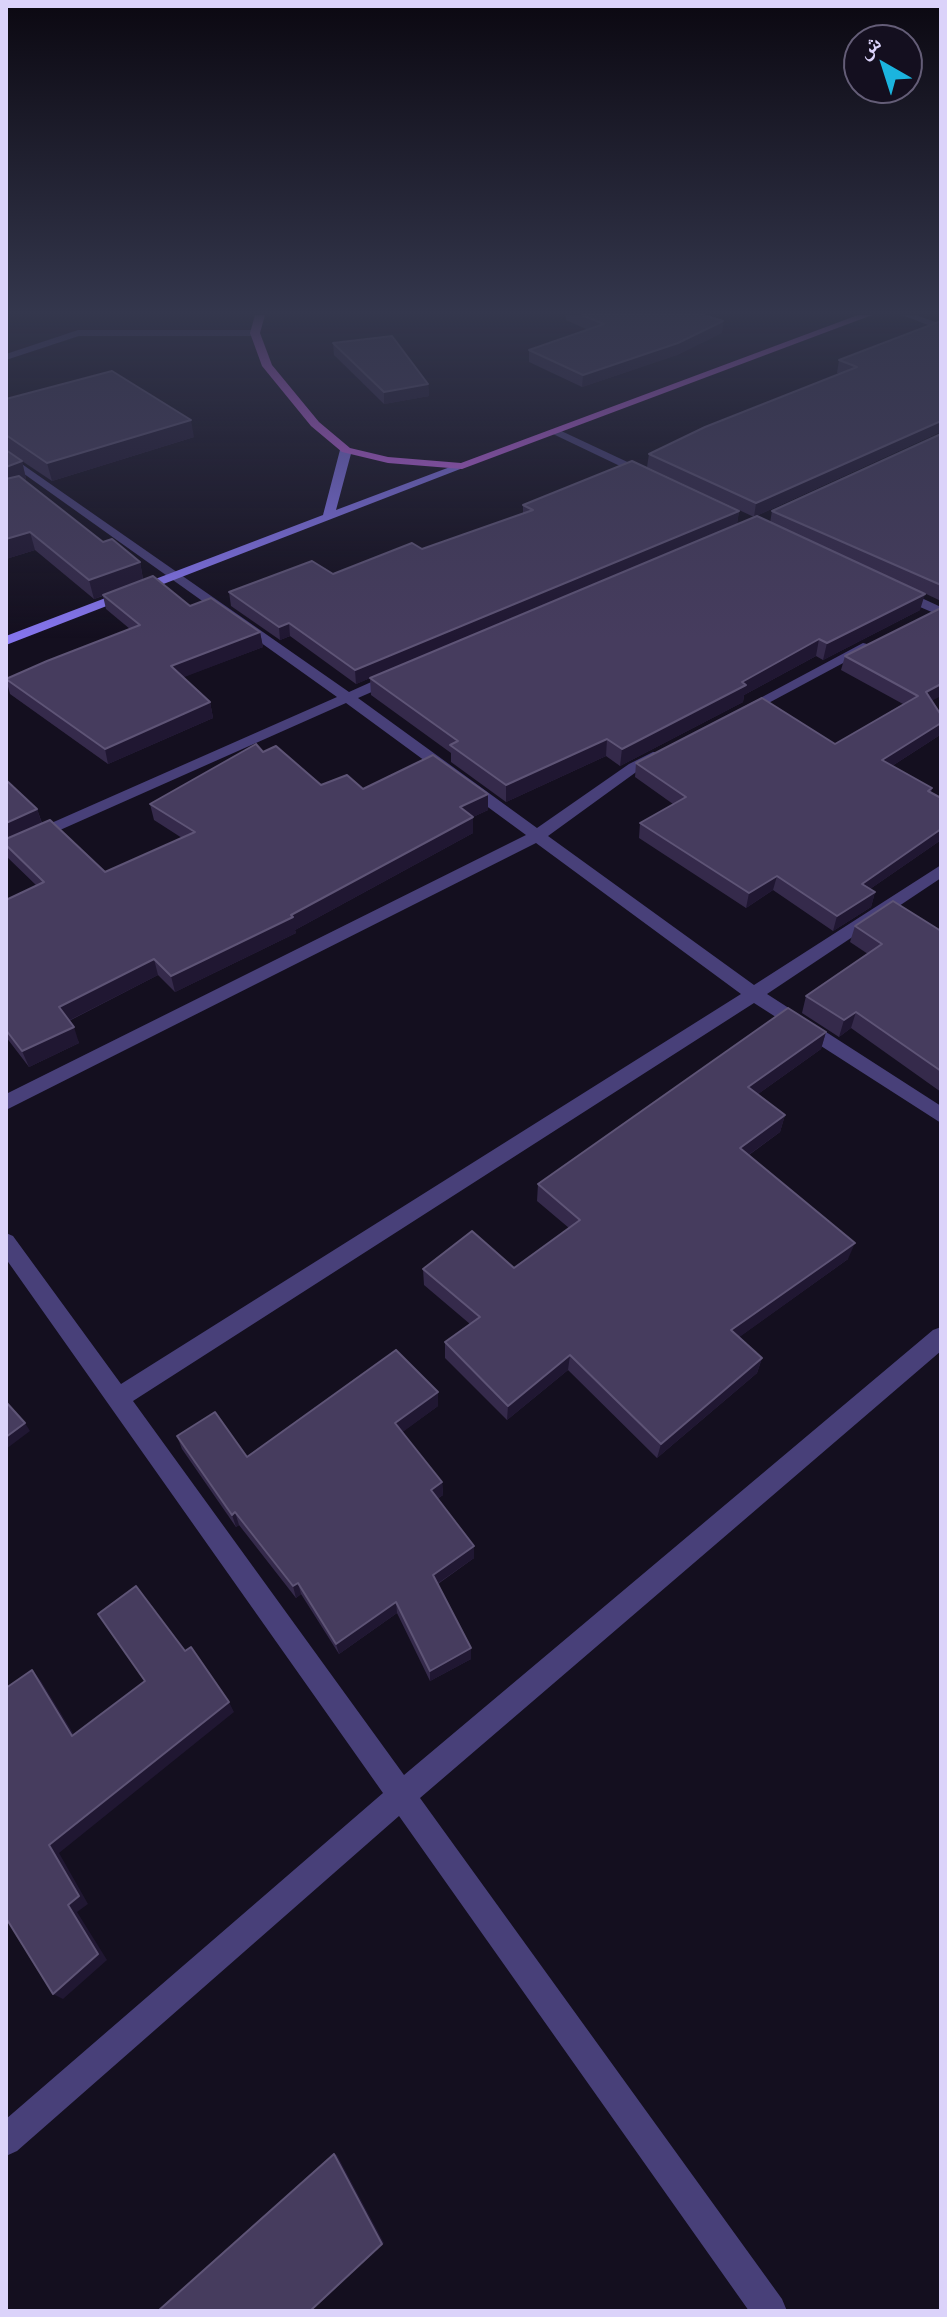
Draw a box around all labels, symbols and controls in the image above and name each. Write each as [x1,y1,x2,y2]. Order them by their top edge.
north arrow [843,24,923,104]
text: ش [851,29,886,64]

